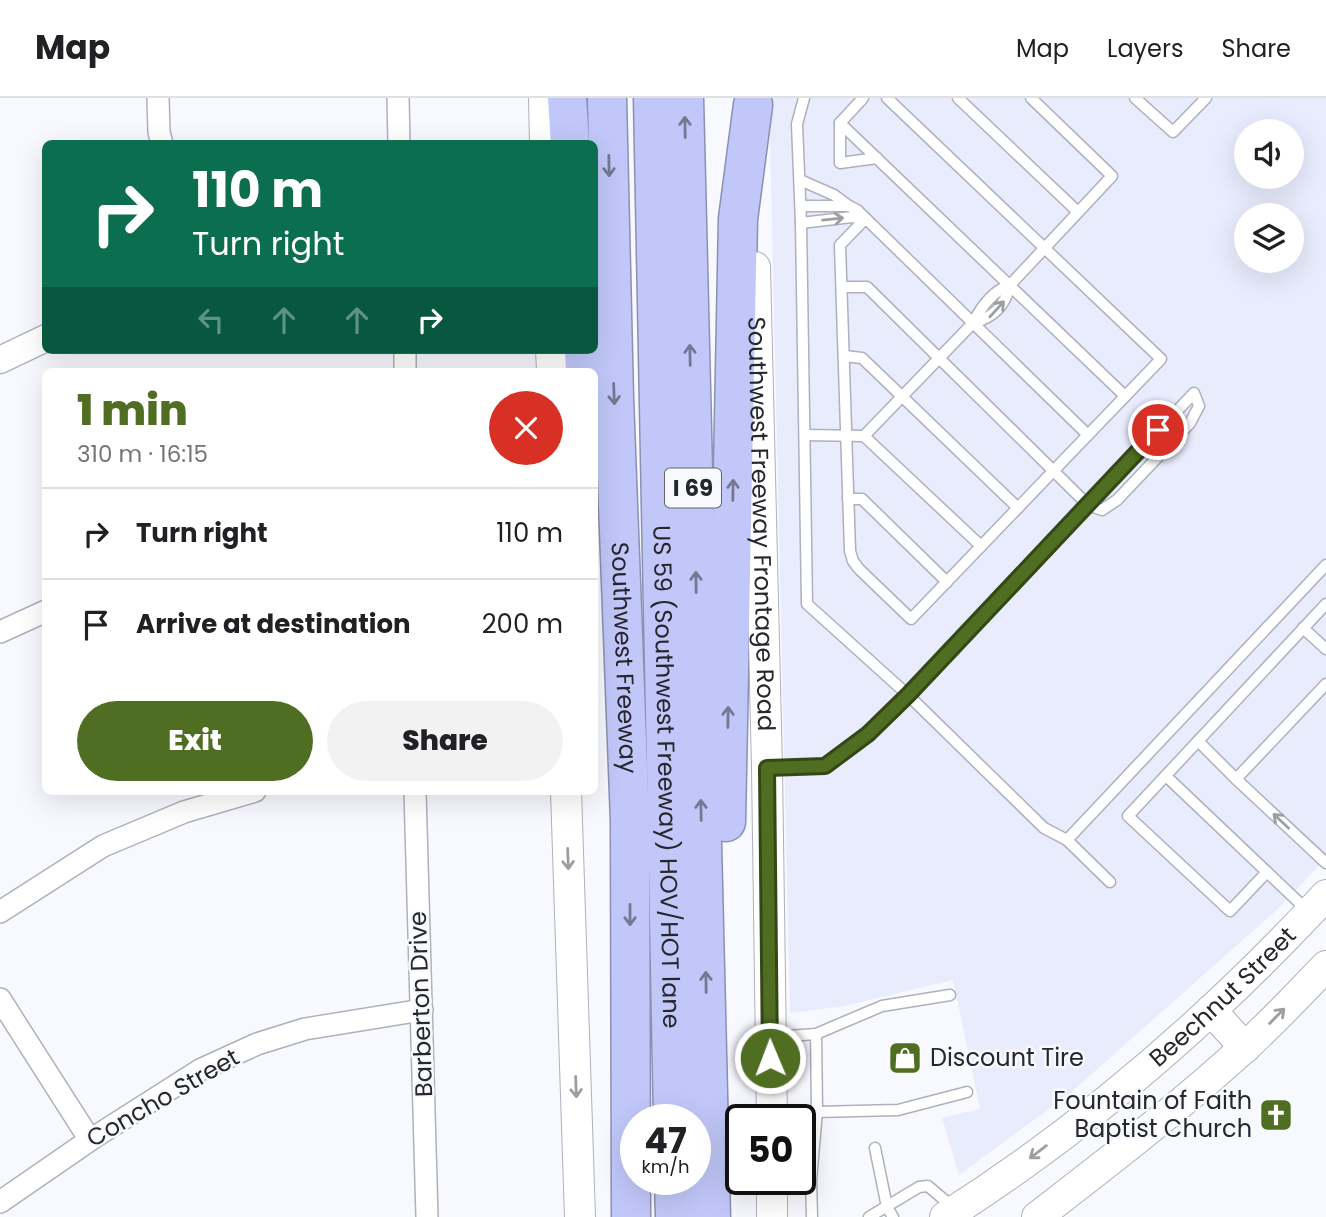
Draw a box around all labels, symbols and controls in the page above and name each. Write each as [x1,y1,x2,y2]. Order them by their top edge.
text: Map [35,24,110,71]
text: Map [1016,32,1069,65]
text: Layers [1107,32,1183,65]
text: Share [1221,32,1291,65]
one-way arrow [678,116,691,139]
map controls [1234,119,1304,273]
button: sound [1234,119,1304,189]
one-way arrow [602,154,615,177]
text: 110 m [192,156,323,224]
icon: right [77,168,168,259]
button: layers [1234,203,1304,273]
one-way arrow [822,213,844,226]
text: Turn right [192,221,344,266]
icon: left [192,301,230,339]
icon: ahead [265,301,303,339]
icon: ahead [338,301,376,339]
icon: right [411,301,449,339]
one-way arrow [988,301,1005,318]
street label: Southwest Freeway Frontage Road [740,316,783,732]
one-way arrow [684,344,697,367]
text: 1 min [77,381,188,440]
one-way arrow [608,382,621,405]
button: close [489,391,563,465]
pin [1128,400,1188,460]
icon: arrive [1139,411,1177,449]
text: 310 m · 16:15 [77,438,208,470]
road number: I 69 [665,468,721,508]
one-way arrow [726,478,739,501]
icon: right [77,515,115,553]
text: Turn right [136,515,268,551]
text: 110 m [496,515,563,551]
street label: US 59 (Southwest Freeway) HOV/HOT lane [645,525,688,1029]
street label: Southwest Freeway [603,541,645,775]
one-way arrow [689,571,702,594]
icon: arrive [77,606,115,644]
text: Arrive at destination [136,606,411,642]
text: 200 m [482,606,563,642]
button: Exit [77,701,313,781]
button: Share [327,701,563,781]
one-way arrow [722,706,735,729]
one-way arrow [695,798,708,821]
one-way arrow [1273,812,1290,829]
one-way arrow [561,847,575,870]
one-way arrow [623,903,637,926]
street label: Barberton Drive [401,911,440,1098]
street label: Beechnut Street [1142,919,1303,1074]
one-way arrow [699,971,712,994]
one-way arrow [1268,1008,1285,1025]
position arrow [733,1021,807,1095]
shop icon: Discount Tire [886,1039,924,1077]
street label: Concho Street [80,1040,245,1155]
place label: Discount Tire [930,1041,1084,1074]
one-way arrow [569,1075,582,1098]
place label: Fountain of Faith Baptist Church [1053,1084,1252,1145]
church icon: Fountain of Faith Baptist Church [1257,1096,1295,1134]
speed limit sign: 50 [725,1104,816,1195]
text: 47 [644,1116,687,1165]
one-way arrow [1029,1145,1048,1160]
text: km/h [642,1154,689,1179]

